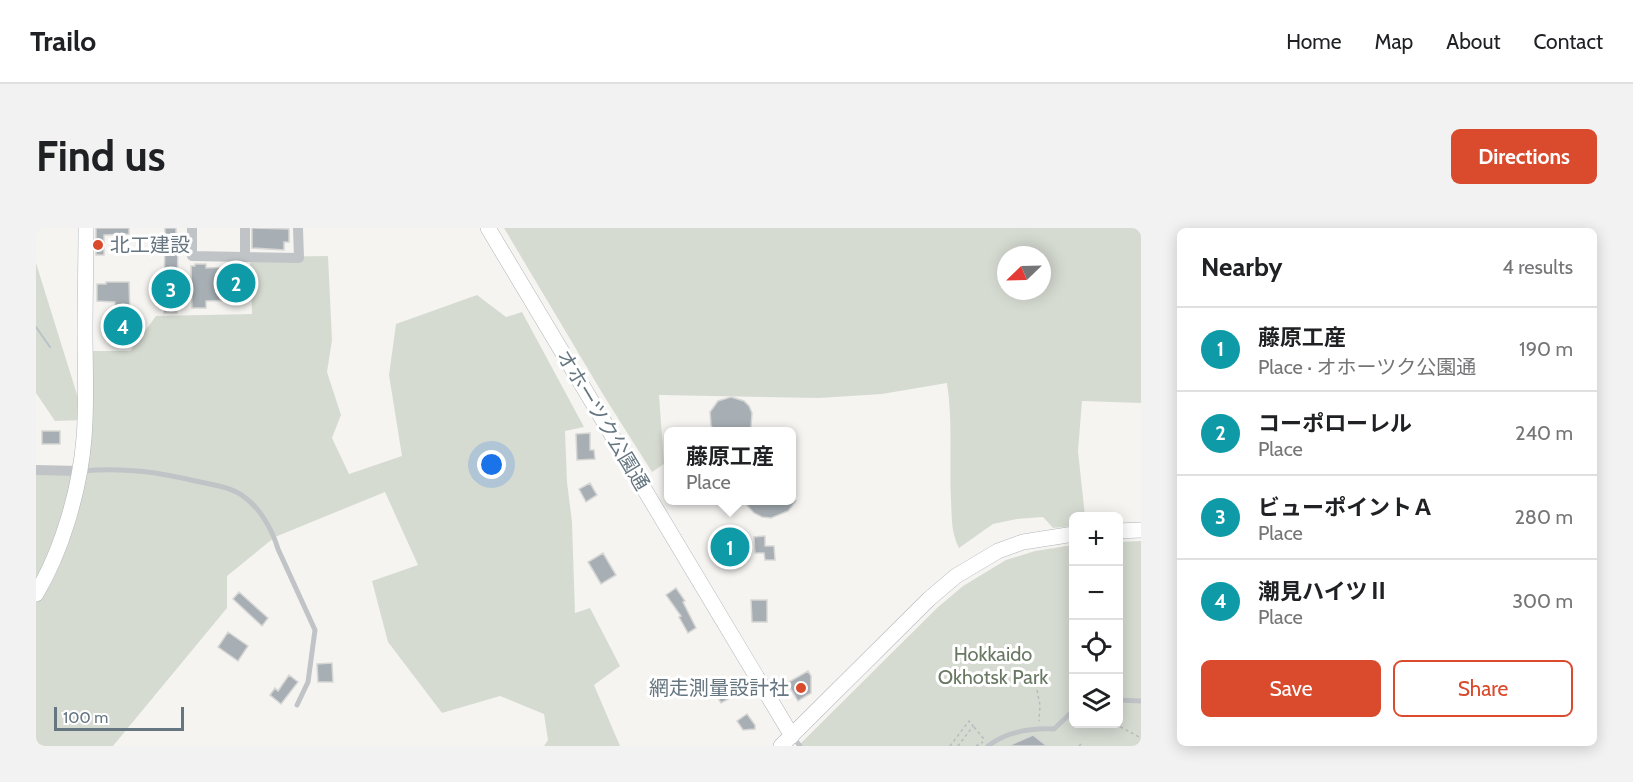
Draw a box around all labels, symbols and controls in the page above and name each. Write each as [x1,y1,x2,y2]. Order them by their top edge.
text: Trailo [30,24,96,58]
text: Home [1286,29,1342,54]
text: Map [1375,29,1413,54]
text: About [1446,29,1500,54]
text: Contact [1533,29,1603,54]
button: Directions [1451,129,1597,184]
text: Find us [36,130,165,182]
place label: 北工建設 [110,233,190,257]
marker: 北工建設 [91,238,105,252]
north arrow [997,246,1051,300]
text: Nearby [1201,251,1282,283]
text: 4 results [1502,255,1573,279]
pin: 2 [216,260,256,306]
pin: 3 [152,266,190,312]
pin: 4 [104,304,142,348]
text: 藤原工産 [1258,324,1346,351]
text: 1 [1217,337,1224,361]
text: 190 m [1519,337,1573,361]
street label: オホーツク公園通 [552,345,654,495]
text: Place · オホーツク公園通 [1258,355,1476,379]
text: コーポローレル [1258,410,1412,437]
text: 2 [1215,421,1226,445]
text: 240 m [1515,421,1573,445]
popup [664,427,796,505]
text: Place [1258,437,1303,461]
text: 藤原工産 [686,443,774,470]
your location [477,450,506,479]
text: Place [686,470,731,494]
text: ビューポイントＡ [1258,494,1434,521]
text: 3 [1215,505,1226,529]
text: 280 m [1514,505,1573,529]
map controls [1069,512,1123,728]
button: + [1069,512,1123,566]
text: Place [1258,521,1303,545]
pin: 1 [710,524,750,570]
button: − [1069,566,1123,620]
text: 潮見ハイツⅡ [1258,578,1390,605]
text: 4 [1214,589,1227,613]
text: 300 m [1512,589,1573,613]
text: Place [1258,605,1303,629]
button: locate [1069,620,1123,674]
park label: Hokkaido Okhotsk Park [938,642,1048,689]
button: Save [1201,660,1381,717]
button: Share [1393,660,1573,717]
button: layers [1069,674,1123,728]
place label: 網走測量設計社 [649,676,789,700]
marker: 網走測量設計社 [794,681,808,695]
scale bar [54,704,184,732]
text: 100 m [63,708,108,727]

